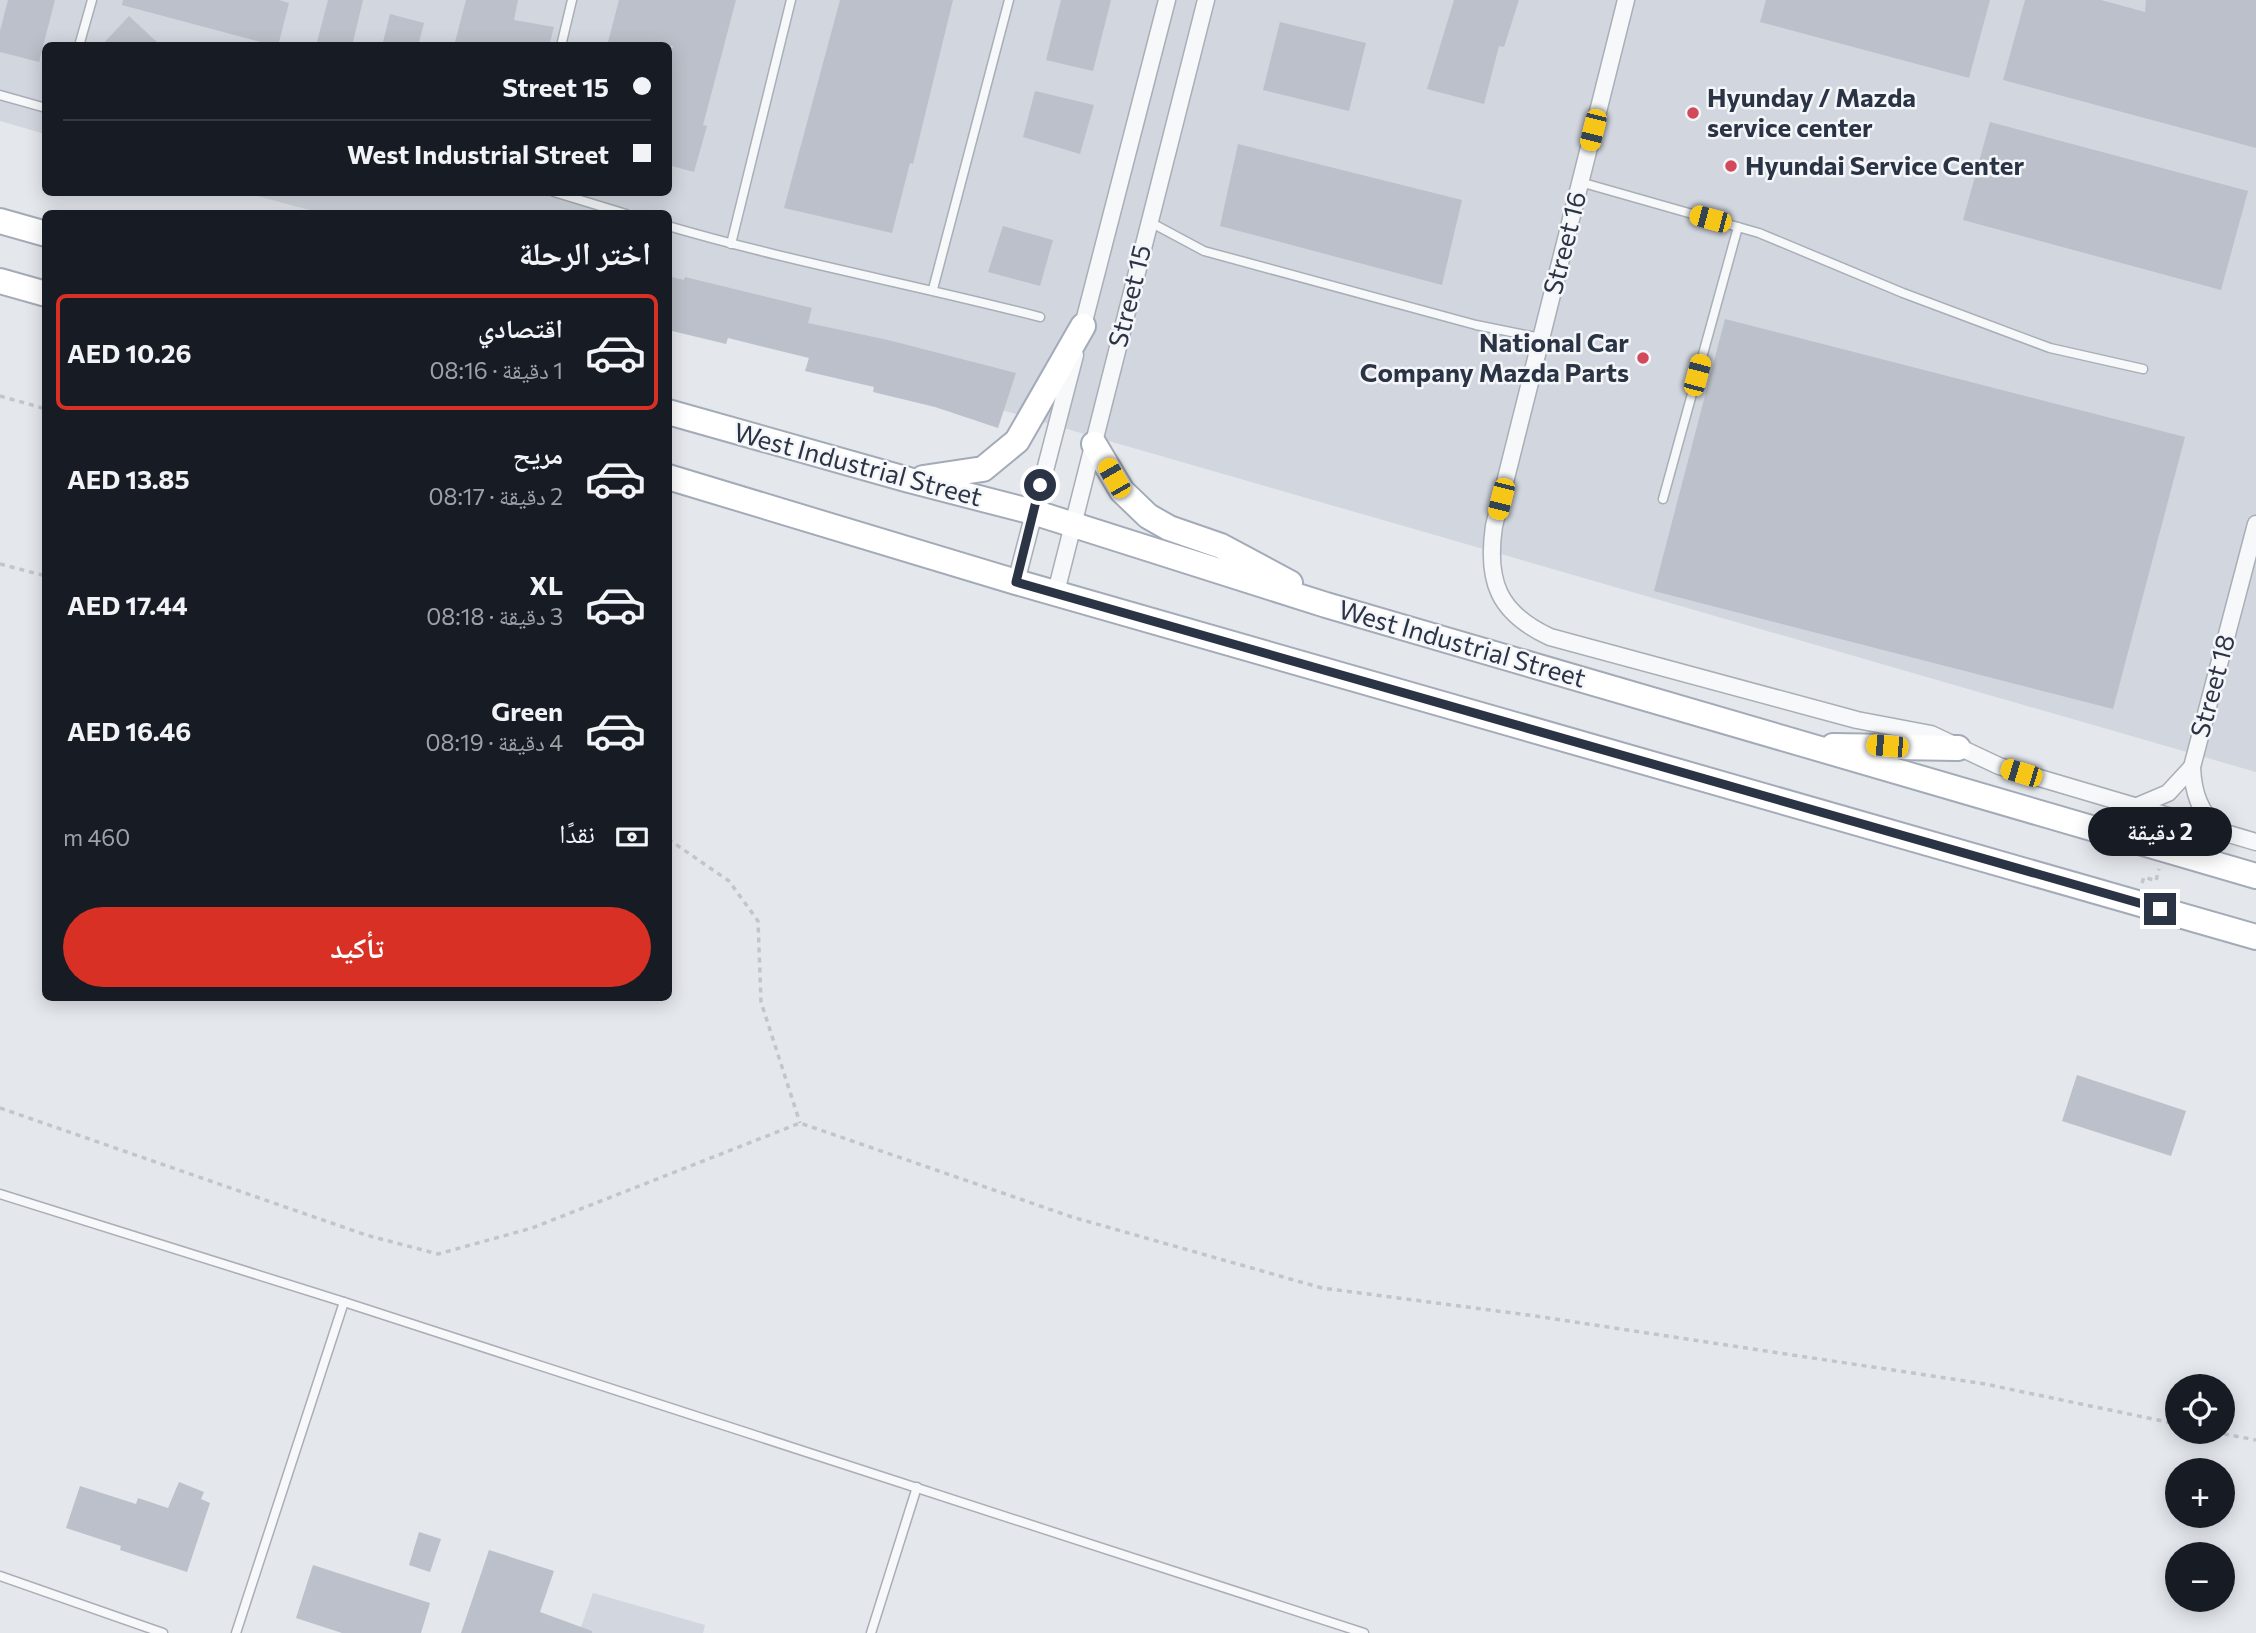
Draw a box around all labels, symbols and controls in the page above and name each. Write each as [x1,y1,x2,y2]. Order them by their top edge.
text: Street 15 [502,71,609,102]
place label: Hyunday / Mazda service center [1707,81,1916,142]
marker: Hyunday / Mazda service center [1685,105,1701,121]
car [1578,107,1609,153]
text: West Industrial Street [347,138,609,169]
place label: Hyundai Service Center [1745,149,2024,180]
marker: Hyundai Service Center [1723,158,1739,174]
street label: Street 16 [1536,188,1591,298]
car [1687,203,1734,235]
text: اختر الرحلة [519,232,651,272]
street label: Street 15 [1101,241,1156,350]
text: اقتصادي [478,312,563,343]
icon: car [584,321,647,384]
place label: National Car Company Mazda Parts [1360,326,1629,387]
text: AED 10.26 [67,337,191,368]
marker: National Car Company Mazda Parts [1635,350,1651,366]
car [1682,352,1713,398]
text: 1 دقيقة · 08:16 [430,356,563,384]
street label: West Industrial Street [731,415,986,512]
text: مريح [513,438,563,469]
icon: car [584,447,647,510]
car [1095,455,1134,501]
text: AED 13.85 [67,463,190,494]
route start [1024,469,1056,501]
car [1486,476,1517,522]
text: 2 دقيقة · 08:17 [428,482,563,510]
text: XL [529,569,563,600]
icon: car [584,573,647,636]
text: AED 17.44 [67,589,188,620]
street label: West Industrial Street [1335,592,1590,693]
text: 3 دقيقة · 08:18 [426,602,563,630]
street label: Street 18 [2183,631,2240,741]
text: Green [491,695,563,726]
icon: car [584,699,647,762]
text: AED 16.46 [67,715,191,746]
text: 4 دقيقة · 08:19 [426,728,563,756]
car [1866,734,1909,758]
car [1998,757,2045,789]
callout: 2 دقيقة [2088,808,2232,856]
text: نقدًا [559,817,595,848]
text: 2 دقيقة [2127,817,2193,845]
icon: cash [613,818,651,856]
text: 460 m [63,823,130,851]
route end [2144,893,2176,925]
button: تأكيد [63,907,651,987]
map controls [2165,1374,2235,1612]
button: locate [2165,1374,2235,1444]
button: + [2165,1458,2235,1528]
button: − [2165,1542,2235,1612]

